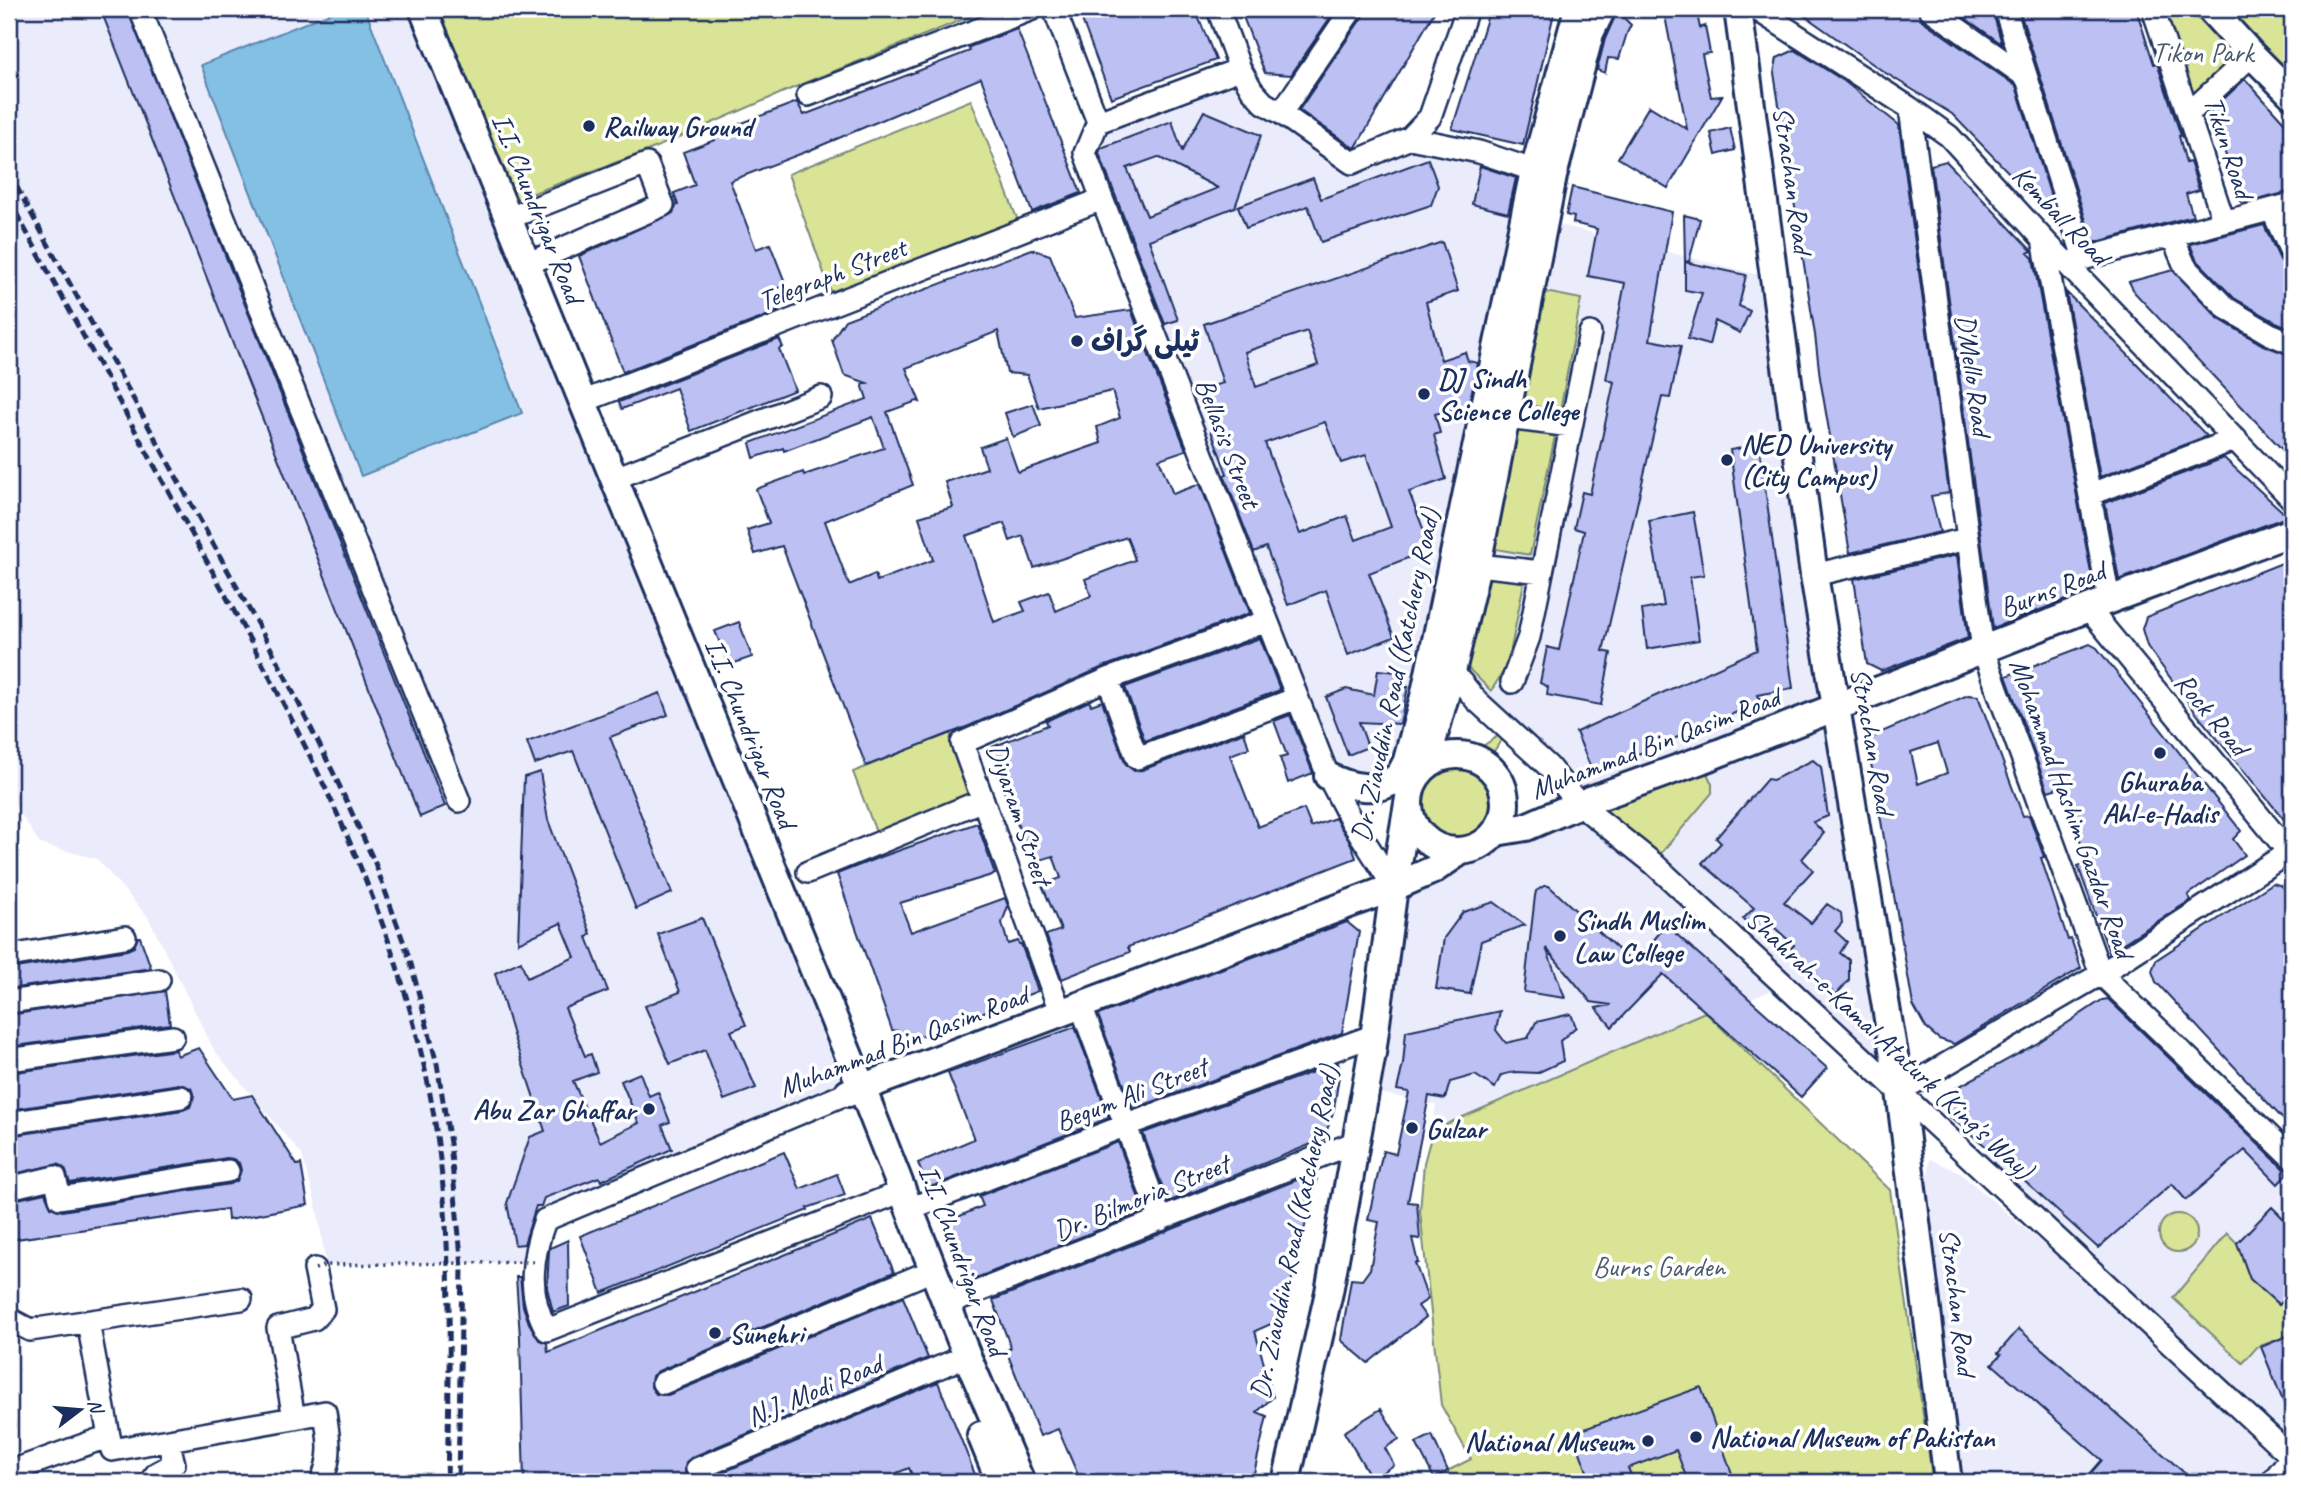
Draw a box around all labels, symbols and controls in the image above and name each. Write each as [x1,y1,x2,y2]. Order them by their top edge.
park label: Tikon Park [2152,35,2256,70]
street label: Tikun Road [2196,92,2263,206]
street label: Strachan Road [1765,104,1821,260]
street label: I.I. Chundrigar Road [484,108,593,311]
place label: Railway Ground [603,109,757,144]
marker: Railway Ground [581,118,597,134]
street label: Kemball Road [2005,158,2120,275]
street label: Telegraph Street [753,229,913,318]
street label: D'Mello Road [1948,312,2000,442]
place label: ٹیلی گراف [1091,324,1200,360]
marker: ٹیلی گراف [1069,333,1085,349]
place label: DJ Sindh Science College [1438,361,1581,428]
street label: Bellasis Street [1187,373,1270,515]
marker: DJ Sindh Science College [1416,386,1432,402]
place label: NED University (City Campus) [1741,427,1895,495]
marker: NED University (City Campus) [1719,452,1735,468]
street label: Dr. Ziauddin Road (Katchery Road) [1343,504,1448,845]
street label: Burns Road [1994,551,2113,625]
street label: I.I. Chundrigar Road [697,633,806,836]
street label: Mohammad Hashim Gazdar Road [2002,654,2144,966]
street label: Strachan Road [1843,665,1904,821]
street label: Rock Road [2167,665,2259,766]
street label: Muhammad Bin Qasim Road [1526,678,1788,807]
street label: Diyaram Street [979,739,1062,893]
marker: Ghuraba Ahl-e-Hadis [2152,745,2168,761]
place label: Ghuraba Ahl-e-Hadis [2102,764,2221,831]
street label: Shahrah-e-Kamal Ataturk (King's Way) [1739,901,2042,1188]
place label: Sindh Muslim Law College [1574,903,1707,970]
marker: Sindh Muslim Law College [1552,928,1568,944]
street label: Muhammad Bin Qasim Road [774,976,1036,1105]
street label: Begum Ali Street [1050,1048,1215,1139]
street label: Dr. Ziauddin Road (Katchery Road) [1242,1061,1347,1402]
place label: Abu Zar Ghaffar [473,1092,638,1127]
marker: Abu Zar Ghaffar [641,1101,657,1117]
place label: Gulzar [1426,1111,1489,1146]
marker: Gulzar [1404,1120,1420,1136]
street label: Dr. Bilmoria Street [1048,1145,1237,1248]
street label: I.I. Chundrigar Road [911,1160,1017,1364]
street label: Strachan Road [1932,1227,1985,1381]
park label: Burns Garden [1593,1249,1726,1284]
place label: Sunehri [729,1316,807,1351]
marker: Sunehri [707,1325,723,1341]
street label: N.J. Modi Road [741,1344,890,1434]
north arrow [46,1376,116,1446]
text: N [82,1397,109,1418]
place label: National Museum of Pakistan [1710,1420,1996,1455]
place label: National Museum [1465,1424,1636,1459]
marker: National Museum of Pakistan [1688,1429,1704,1445]
marker: National Museum [1640,1433,1656,1449]

